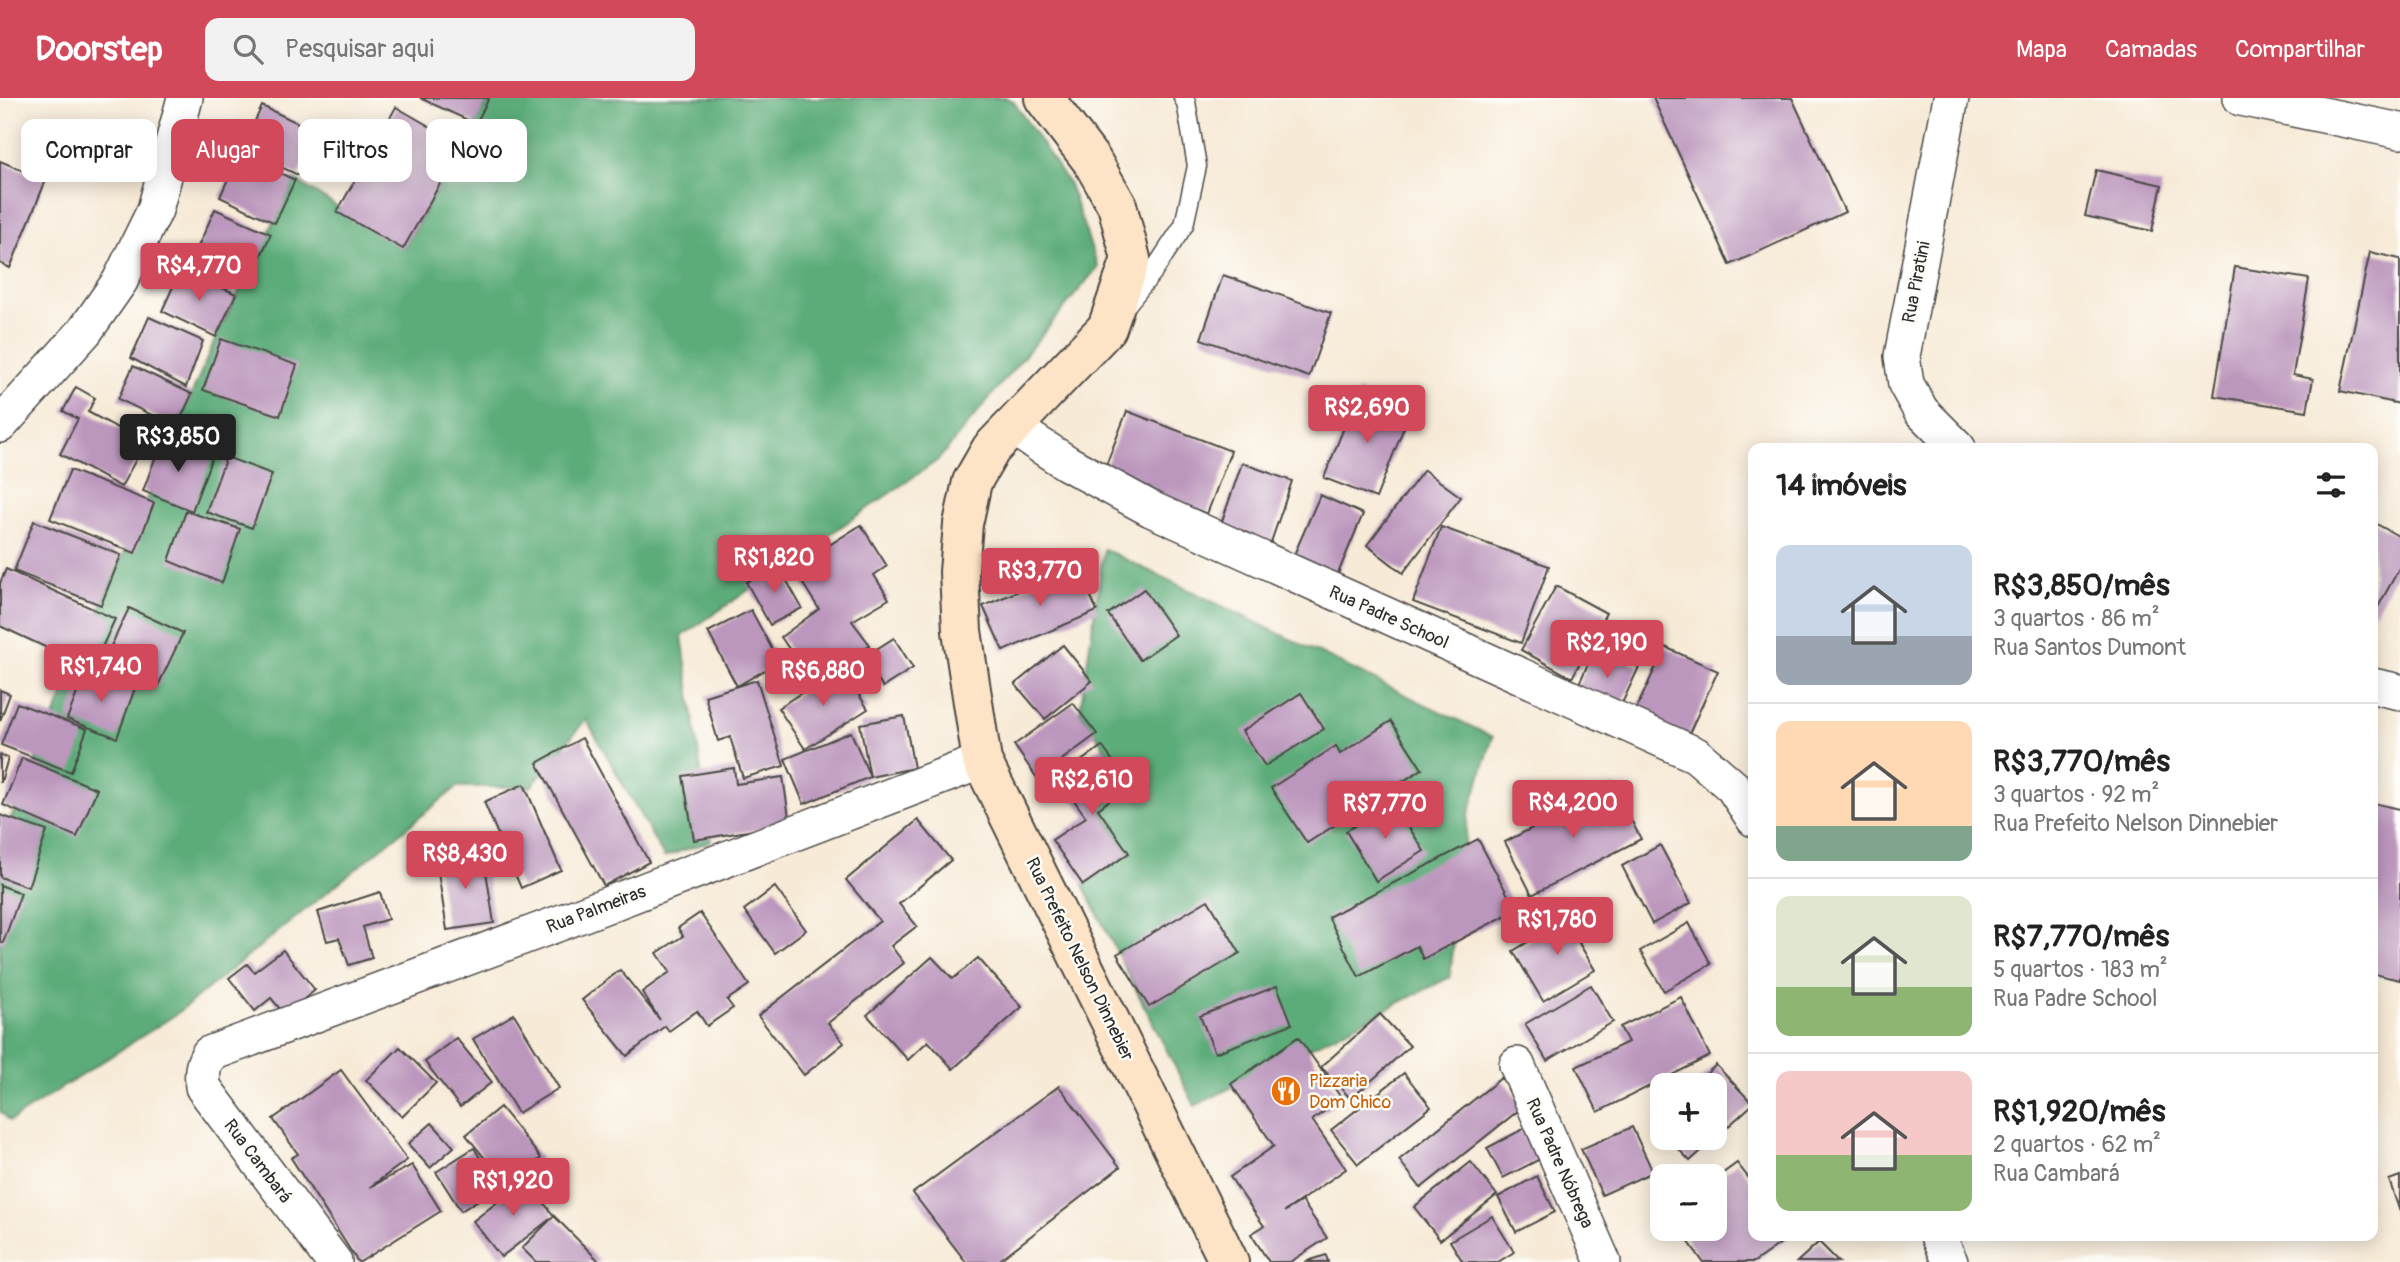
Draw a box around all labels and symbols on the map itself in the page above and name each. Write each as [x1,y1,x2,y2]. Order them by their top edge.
street label: Rua Piratini [1897,239,1936,325]
pin: R$4,770 [134,244,264,303]
pin: R$2,690 [1302,386,1432,445]
pin: R$3,850 [113,414,243,474]
pin: R$1,820 [709,536,839,595]
pin: R$3,770 [975,548,1105,608]
street label: Rua Padre School [1325,581,1452,654]
pin: R$2,190 [1542,620,1672,680]
pin: R$1,740 [36,644,166,704]
pin: R$6,880 [758,648,888,708]
pin: R$2,610 [1027,758,1157,817]
pin: R$4,200 [1508,780,1638,840]
pin: R$7,770 [1320,782,1450,841]
pin: R$8,430 [400,832,530,891]
street label: Rua Prefeito Nelson Dinnebier [1020,854,1139,1065]
street label: Rua Palmeiras [543,880,649,939]
pin: R$1,780 [1492,898,1622,957]
place label: Pizzaria Dom Chico [1309,1070,1391,1114]
restaurant icon: Pizzaria Dom Chico [1269,1074,1303,1108]
street label: Rua Padre Nóbrega [1521,1094,1599,1232]
street label: Rua Cambará [219,1115,297,1208]
pin: R$1,920 [448,1158,578,1218]

